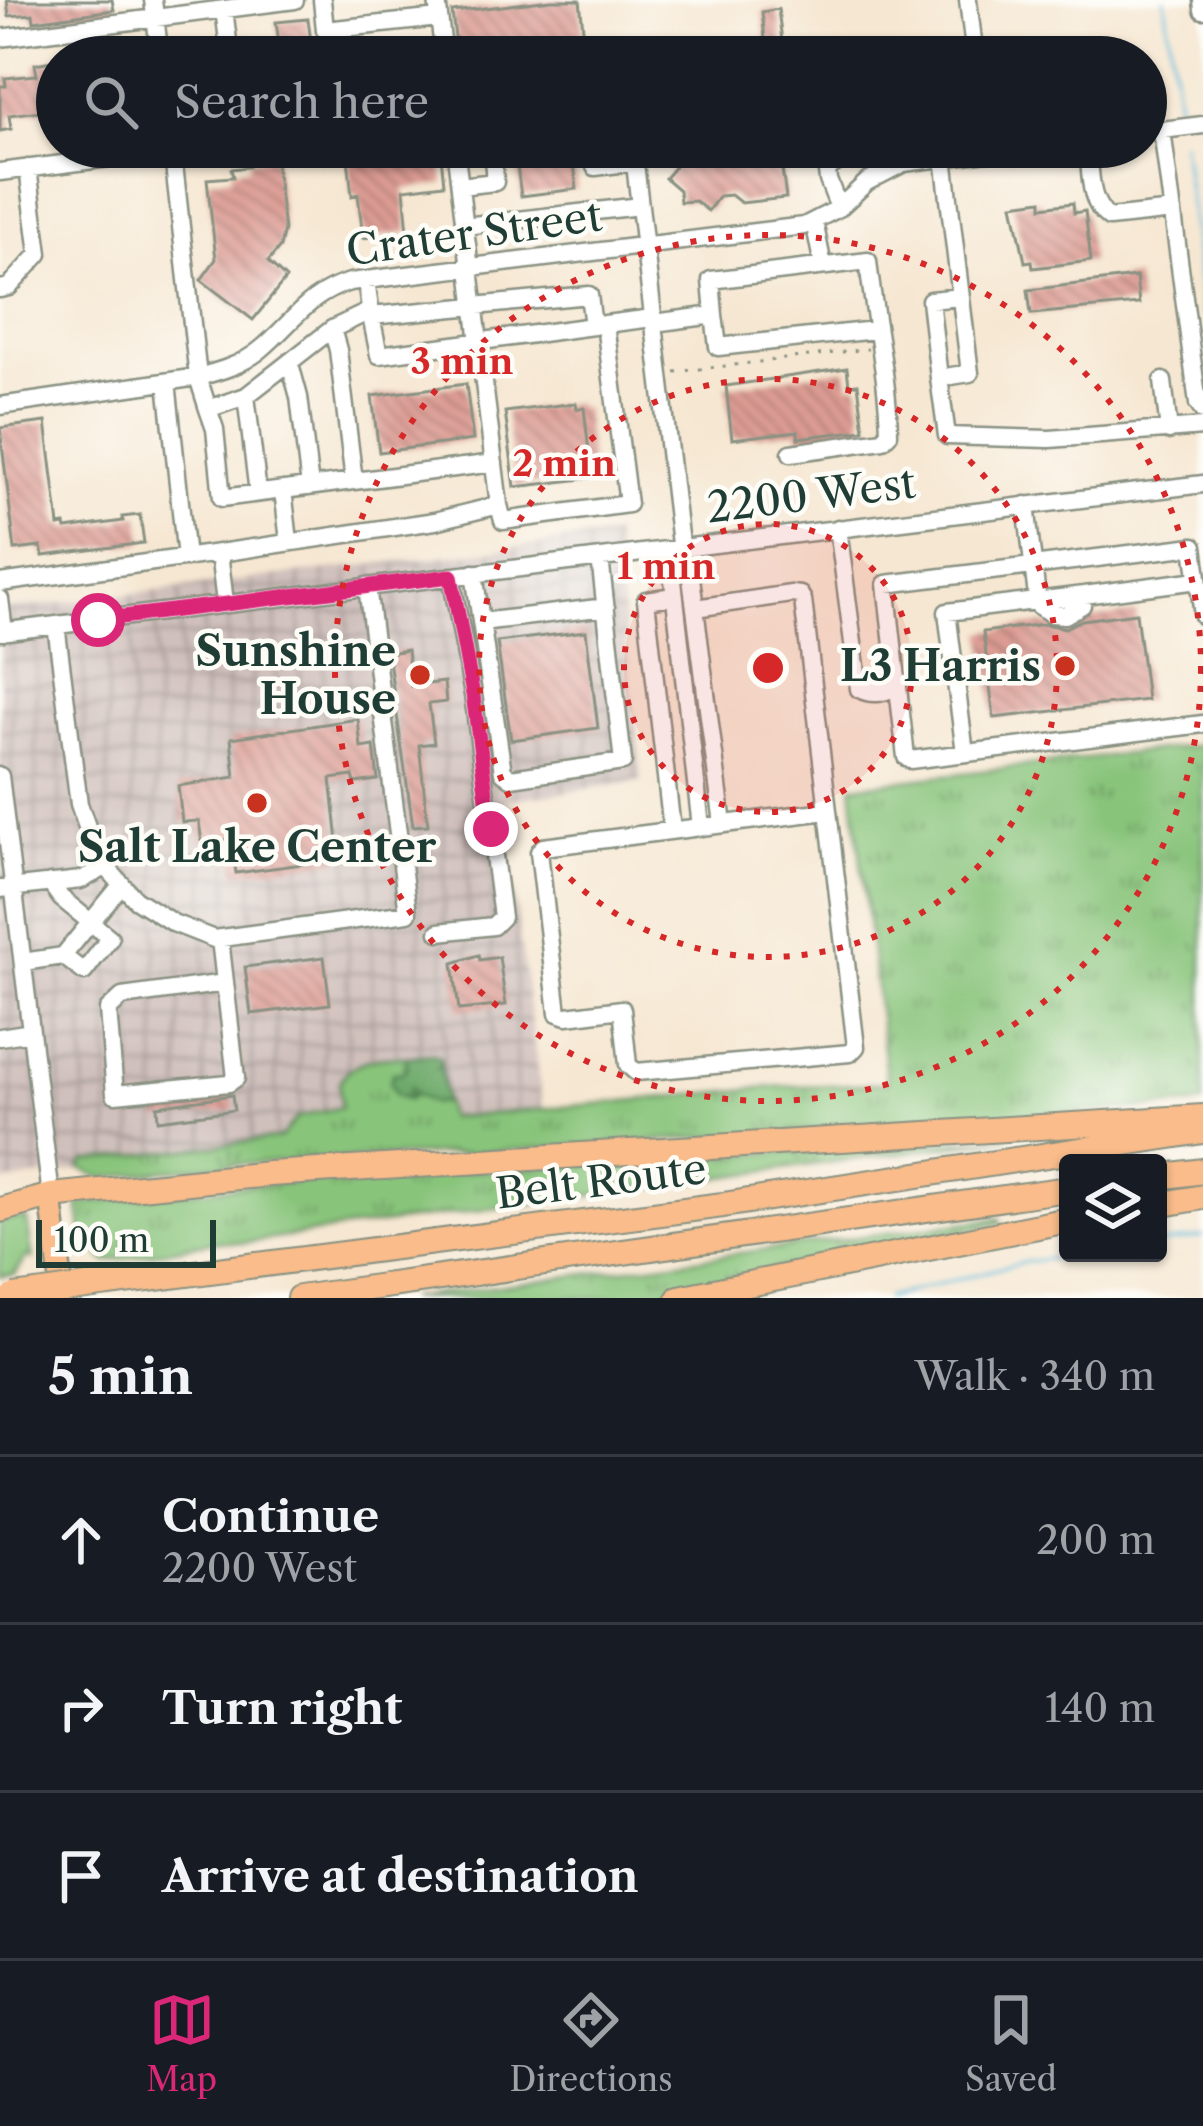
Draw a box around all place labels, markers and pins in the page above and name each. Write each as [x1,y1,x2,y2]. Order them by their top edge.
place label: Sunshine House [195,625,396,725]
place label: L3 Harris [840,640,1041,692]
centre of rings [747,647,789,689]
marker: L3 Harris [1052,653,1078,679]
marker: Sunshine House [407,662,433,688]
marker: Salt Lake Center [244,790,270,816]
place label: Salt Lake Center [78,821,437,873]

